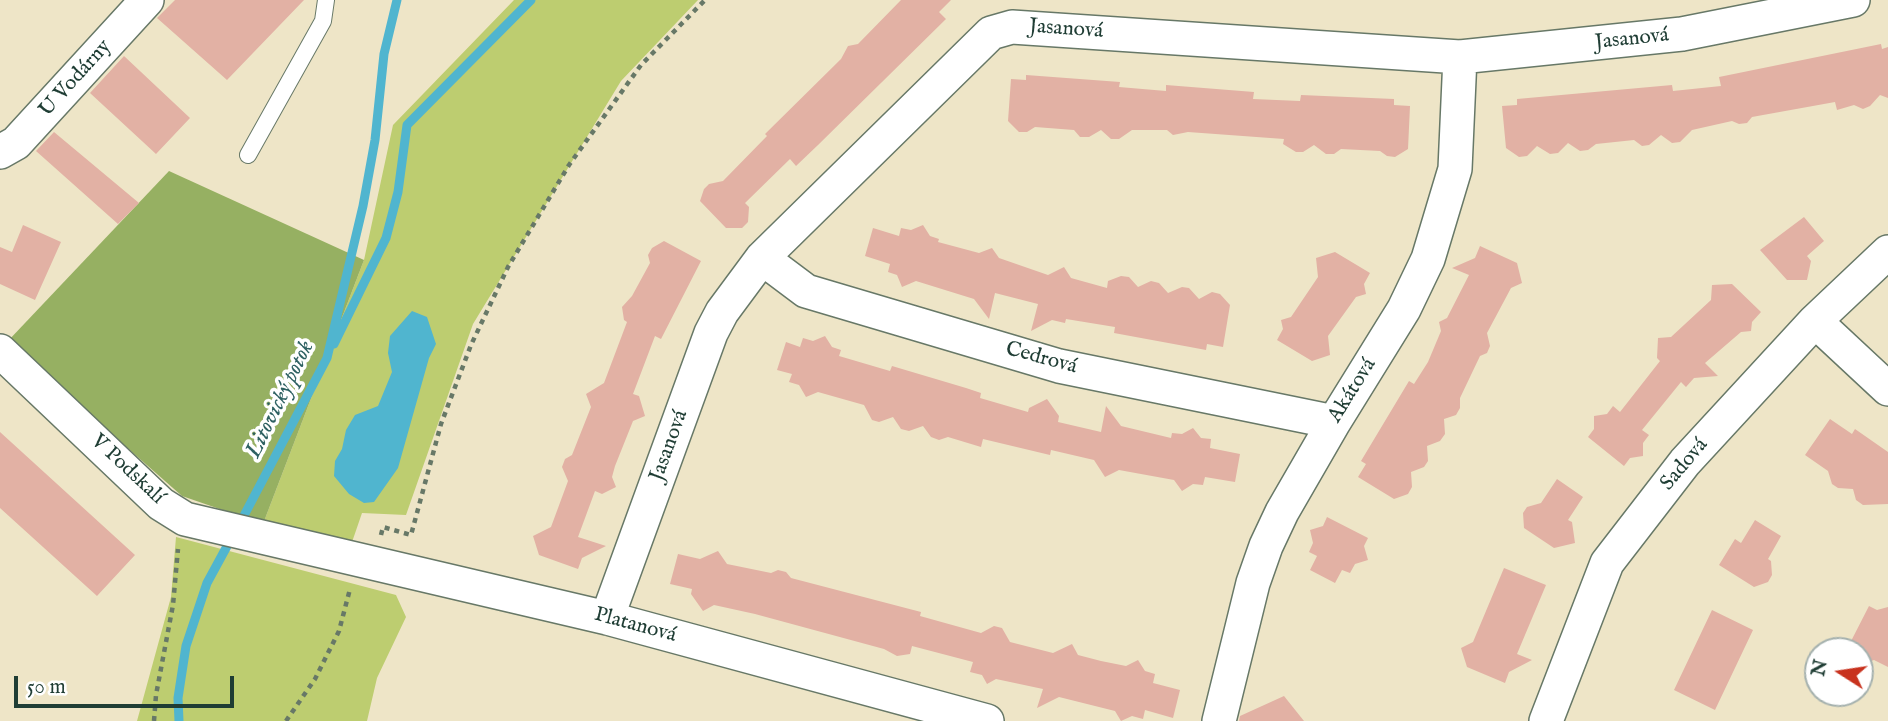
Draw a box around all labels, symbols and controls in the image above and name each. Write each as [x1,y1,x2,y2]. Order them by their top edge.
street label: Jasanová [1028,15,1104,45]
street label: Jasanová [1594,24,1670,56]
street label: U Vodárny [35,35,117,123]
water label: Litovický potok [241,337,321,463]
street label: Cedrová [1002,337,1080,381]
street label: Akátová [1323,354,1383,428]
street label: Jasanová [645,407,695,485]
street label: V Podskalí [85,430,169,510]
street label: Sadová [1656,434,1714,496]
street label: Platanová [591,603,679,649]
north arrow [1804,637,1874,707]
text: N [1807,658,1834,679]
scale bar [18,662,238,706]
text: 50 m [27,674,66,701]

